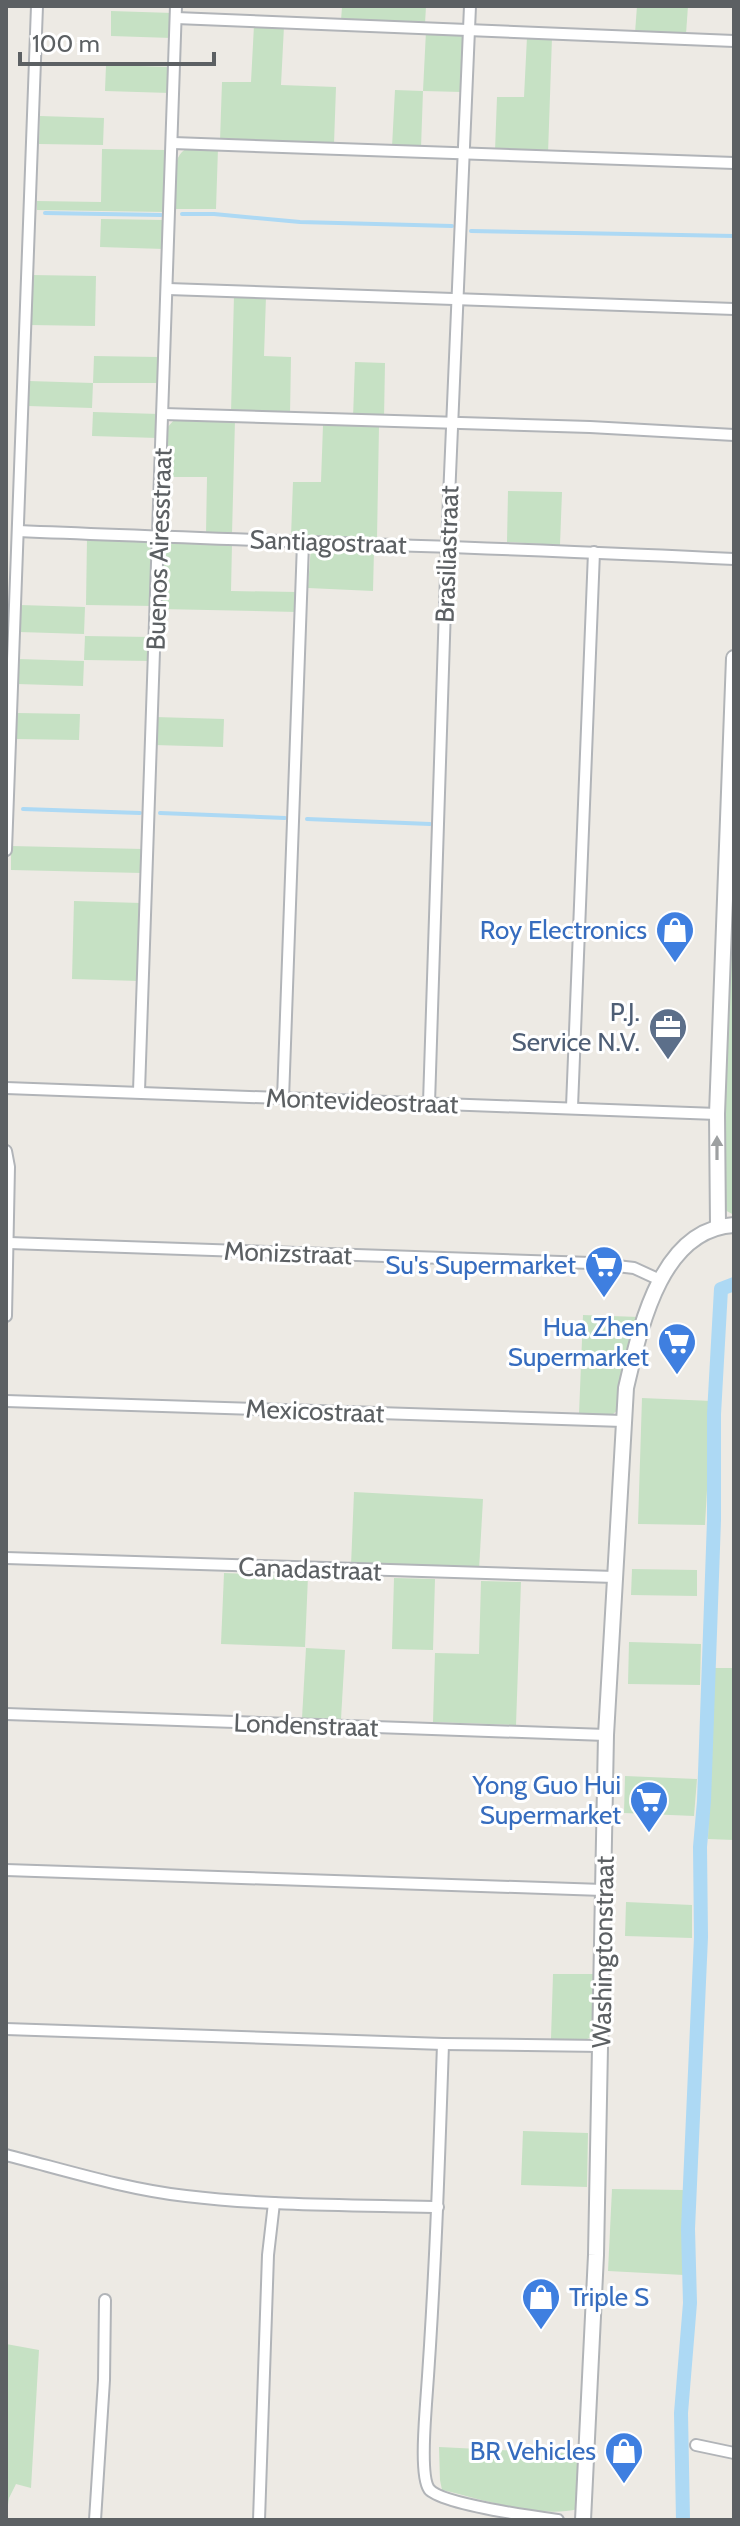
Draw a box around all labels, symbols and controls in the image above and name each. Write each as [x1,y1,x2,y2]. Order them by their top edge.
scale bar [20,16,214,66]
text: 100 m [32,29,100,58]
street label: Buenos Airesstraat [139,447,179,651]
street label: Brasiliastraat [429,485,465,623]
street label: Santiagostraat [249,523,407,561]
shop icon: Roy Electronics [654,909,696,964]
place label: Roy Electronics [480,914,647,946]
place label: P.J. Service N.V. [511,996,640,1058]
office icon: P.J. Service N.V. [647,1006,689,1061]
street label: Montevideostraat [265,1082,459,1120]
one-way arrow [711,1135,723,1160]
street label: Monizstraat [223,1235,353,1271]
supermarket icon: Su's Supermarket [583,1244,625,1299]
place label: Su's Supermarket [385,1249,576,1281]
place label: Hua Zhen Supermarket [508,1311,649,1373]
supermarket icon: Hua Zhen Supermarket [656,1321,698,1376]
street label: Mexicostraat [245,1393,385,1429]
street label: Canadastraat [238,1551,382,1588]
street label: Londenstraat [233,1706,379,1744]
place label: Yong Guo Hui Supermarket [472,1769,621,1831]
supermarket icon: Yong Guo Hui Supermarket [628,1779,670,1834]
street label: Washingtonstraat [585,1855,621,2048]
shop icon: Triple S [520,2276,562,2331]
place label: Triple S [569,2281,649,2313]
shop icon: BR Vehicles [603,2430,645,2485]
place label: BR Vehicles [470,2435,596,2467]

